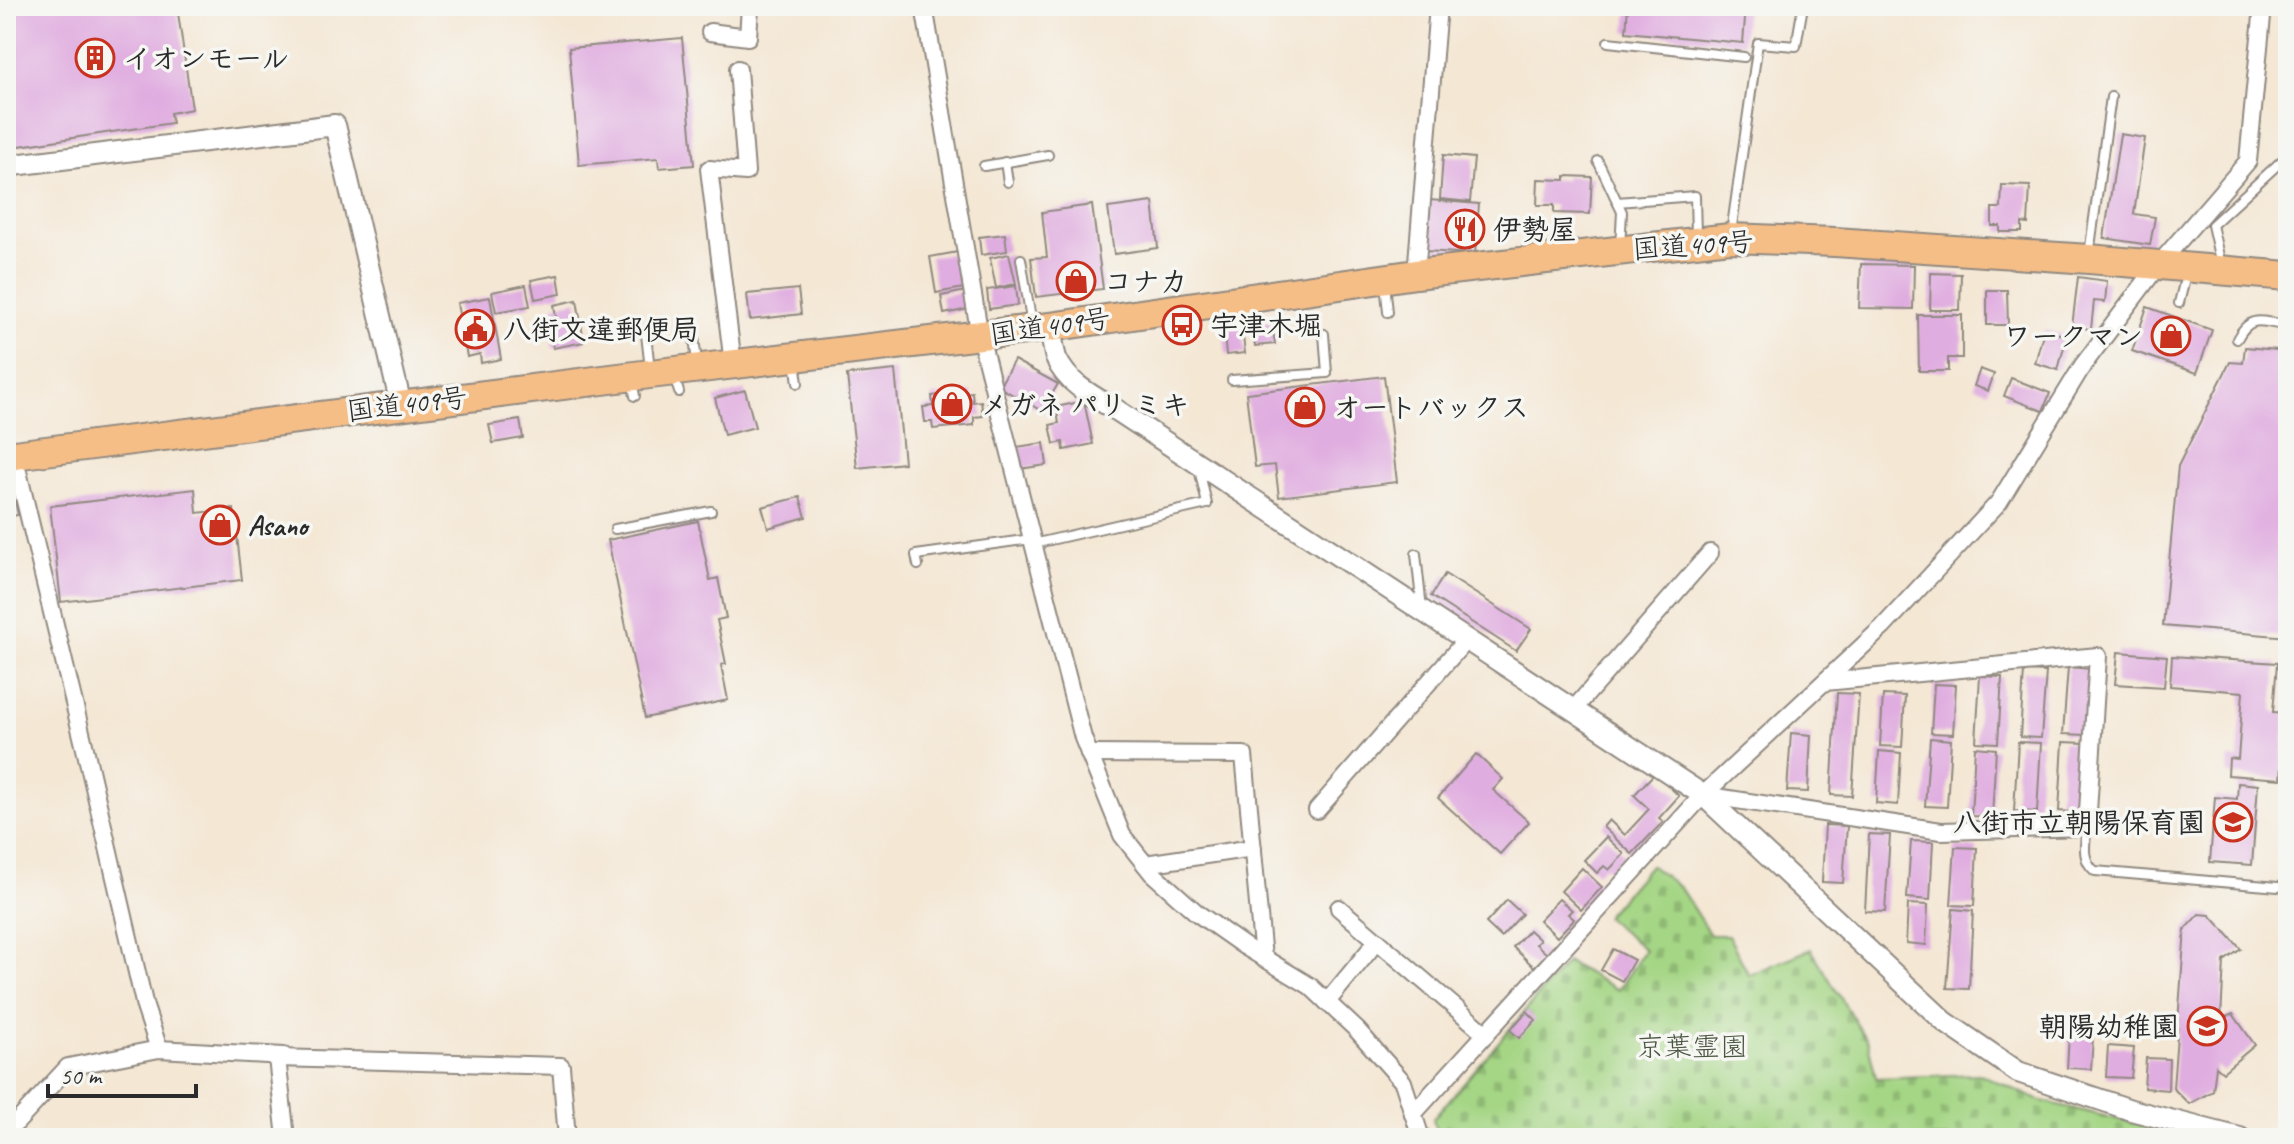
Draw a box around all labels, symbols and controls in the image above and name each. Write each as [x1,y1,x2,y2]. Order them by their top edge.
building icon: イオンモール [74,37,116,79]
place label: イオンモール [123,41,289,76]
restaurant icon: 伊勢屋 [1444,208,1486,250]
place label: 伊勢屋 [1493,212,1577,247]
street label: 国道409号 [1631,223,1755,267]
shop icon: コナカ [1055,260,1097,302]
place label: コナカ [1104,264,1188,299]
street label: 国道409号 [987,300,1113,352]
bus stop icon: 宇津木堀 [1161,304,1203,346]
public building icon: 八街文違郵便局 [454,308,496,350]
place label: 宇津木堀 [1210,308,1322,343]
place label: 八街文違郵便局 [503,312,699,347]
shop icon: ワークマン [2150,315,2192,357]
place label: ワークマン [2003,319,2143,354]
street label: 国道409号 [344,379,470,429]
shop icon: メガネ パリ ミキ [931,383,973,425]
shop icon: オートバックス [1284,386,1326,428]
place label: メガネ パリ ミキ [980,387,1190,422]
place label: オートバックス [1333,390,1529,425]
shop icon: Asano [199,504,241,546]
place label: Asano [248,508,310,543]
school or university icon: 八街市立朝陽保育園 [2212,801,2254,843]
place label: 八街市立朝陽保育園 [1953,805,2205,840]
school or university icon: 朝陽幼稚園 [2186,1005,2228,1047]
place label: 朝陽幼稚園 [2039,1009,2179,1044]
park label: 京葉霊園 [1636,1029,1748,1064]
scale bar [48,1048,196,1098]
text: 50 m [60,1061,103,1091]

